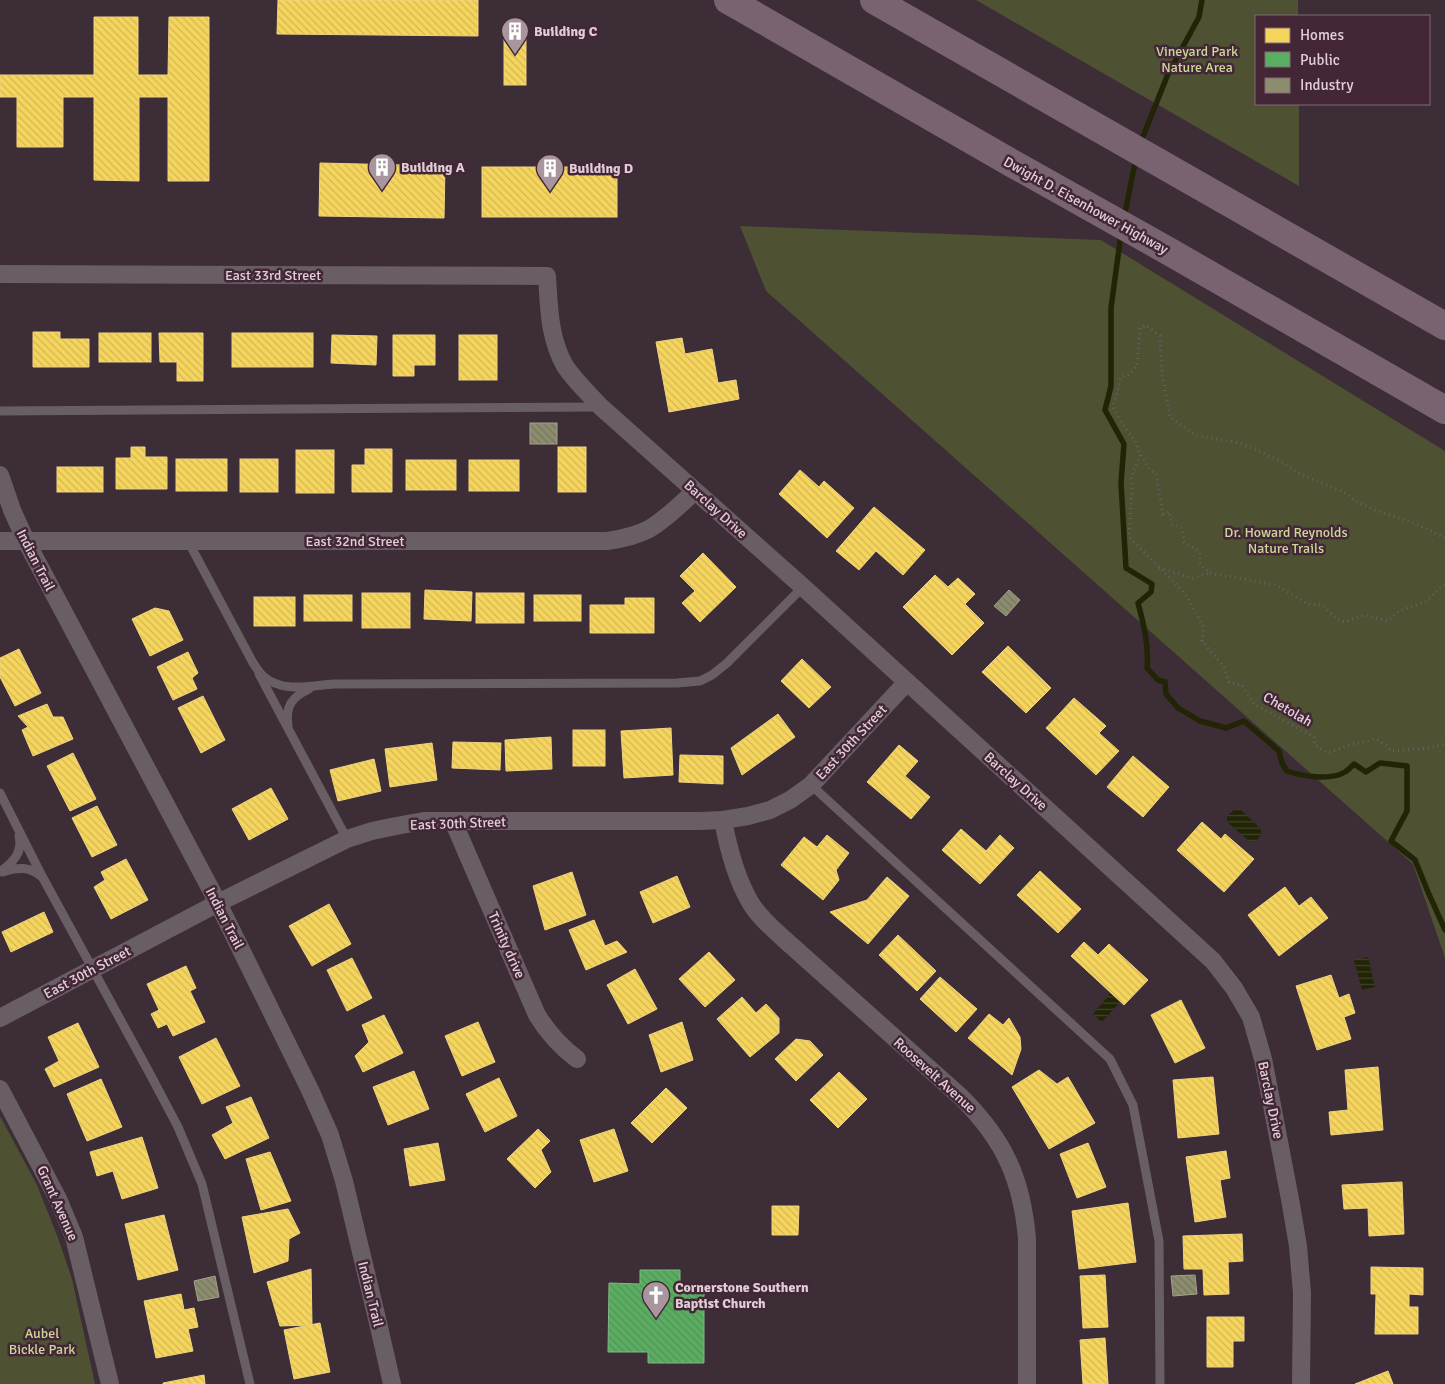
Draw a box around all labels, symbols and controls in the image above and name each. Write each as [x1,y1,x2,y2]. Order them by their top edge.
legend [1255,15,1430,105]
building icon: Building C [500,16,530,55]
place label: Building C [534,23,598,40]
text: Homes [1300,26,1344,44]
park label: Vineyard Park Nature Area [1156,43,1238,76]
text: Public [1300,51,1340,69]
text: Industry [1300,76,1353,94]
building icon: Building A [367,152,397,191]
building icon: Building D [535,153,565,192]
street label: Dwight D. Eisenhower Highway [1001,153,1171,258]
place label: Building A [401,159,465,176]
place label: Building D [569,160,633,177]
street label: East 33rd Street [225,267,321,284]
street label: Barclay Drive [681,477,751,542]
park label: Dr. Howard Reynolds Nature Trails [1224,524,1348,557]
street label: Indian Trail [13,527,58,594]
street label: East 32nd Street [306,533,404,550]
street label: Chetolah [1260,689,1315,730]
street label: East 30th Street [812,701,890,783]
street label: Barclay Drive [981,749,1051,814]
street label: East 30th Street [410,813,506,834]
street label: Indian Trail [202,885,247,952]
street label: Trinity drive [484,909,529,981]
street label: East 30th Street [41,942,134,1003]
street label: Roosevelt Avenue [890,1034,979,1117]
street label: Barclay Drive [1254,1060,1287,1141]
street label: Grant Avenue [33,1163,82,1243]
street label: Indian Trail [354,1260,387,1329]
place label: Cornerstone Southern Baptist Church [675,1279,809,1312]
church icon: Cornerstone Southern Baptist Church [641,1280,671,1319]
park label: Aubel Bickle Park [9,1325,75,1358]

